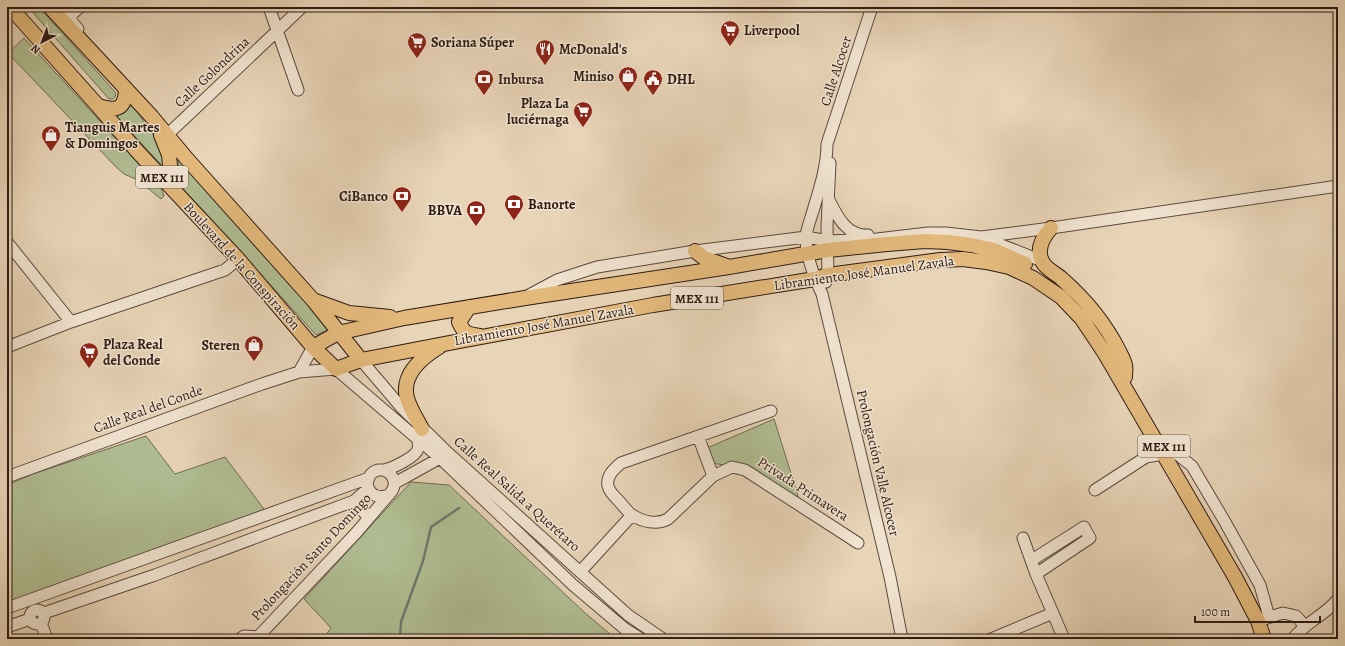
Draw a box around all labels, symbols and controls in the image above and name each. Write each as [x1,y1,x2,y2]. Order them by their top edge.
supermarket icon: Liverpool [719,19,741,47]
place label: Liverpool [744,21,800,40]
north arrow [22,22,62,62]
supermarket icon: Soriana Súper [406,31,428,59]
street label: Calle Golondrina [170,32,254,112]
place label: Soriana Súper [431,33,514,52]
street label: Calle Alcocer [816,33,856,108]
restaurant icon: McDonald's [534,38,556,66]
place label: McDonald's [559,40,627,59]
text: N [28,41,44,57]
shop icon: Miniso [617,65,639,93]
place label: Miniso [573,67,614,86]
bank icon: Inbursa [473,68,495,96]
public building icon: DHL [642,68,664,96]
place label: Inbursa [498,70,544,89]
place label: DHL [667,70,695,89]
place label: Plaza La luciérnaga [507,94,569,129]
supermarket icon: Plaza La luciérnaga [572,100,594,128]
place label: Tianguis Martes & Domingos [65,118,160,153]
shop icon: Tianguis Martes & Domingos [40,124,62,152]
road number: MEX 111 [136,166,188,188]
bank icon: CiBanco [391,185,413,213]
place label: CiBanco [339,187,388,206]
bank icon: Banorte [503,193,525,221]
place label: Banorte [528,195,576,214]
street label: Boulevard de la Conspiración [179,198,305,334]
bank icon: BBVA [465,199,487,227]
place label: BBVA [428,201,462,220]
street label: Libramiento José Manuel Zavala [773,251,956,295]
road number: MEX 111 [671,287,723,309]
street label: Libramiento José Manuel Zavala [453,300,636,350]
shop icon: Steren [243,334,265,362]
place label: Plaza Real del Conde [103,335,163,370]
place label: Steren [201,336,240,355]
supermarket icon: Plaza Real del Conde [78,341,100,369]
street label: Calle Real del Conde [91,380,205,438]
street label: Prolongación Valle Alcocer [852,388,904,539]
street label: Calle Real Salida a Querétaro [450,432,584,556]
road number: MEX 111 [1138,435,1190,457]
street label: Privada Primavera [754,452,853,526]
street label: Prolongación Santo Domingo [247,489,375,625]
scale bar [1195,598,1320,624]
text: 100 m [1201,604,1230,620]

